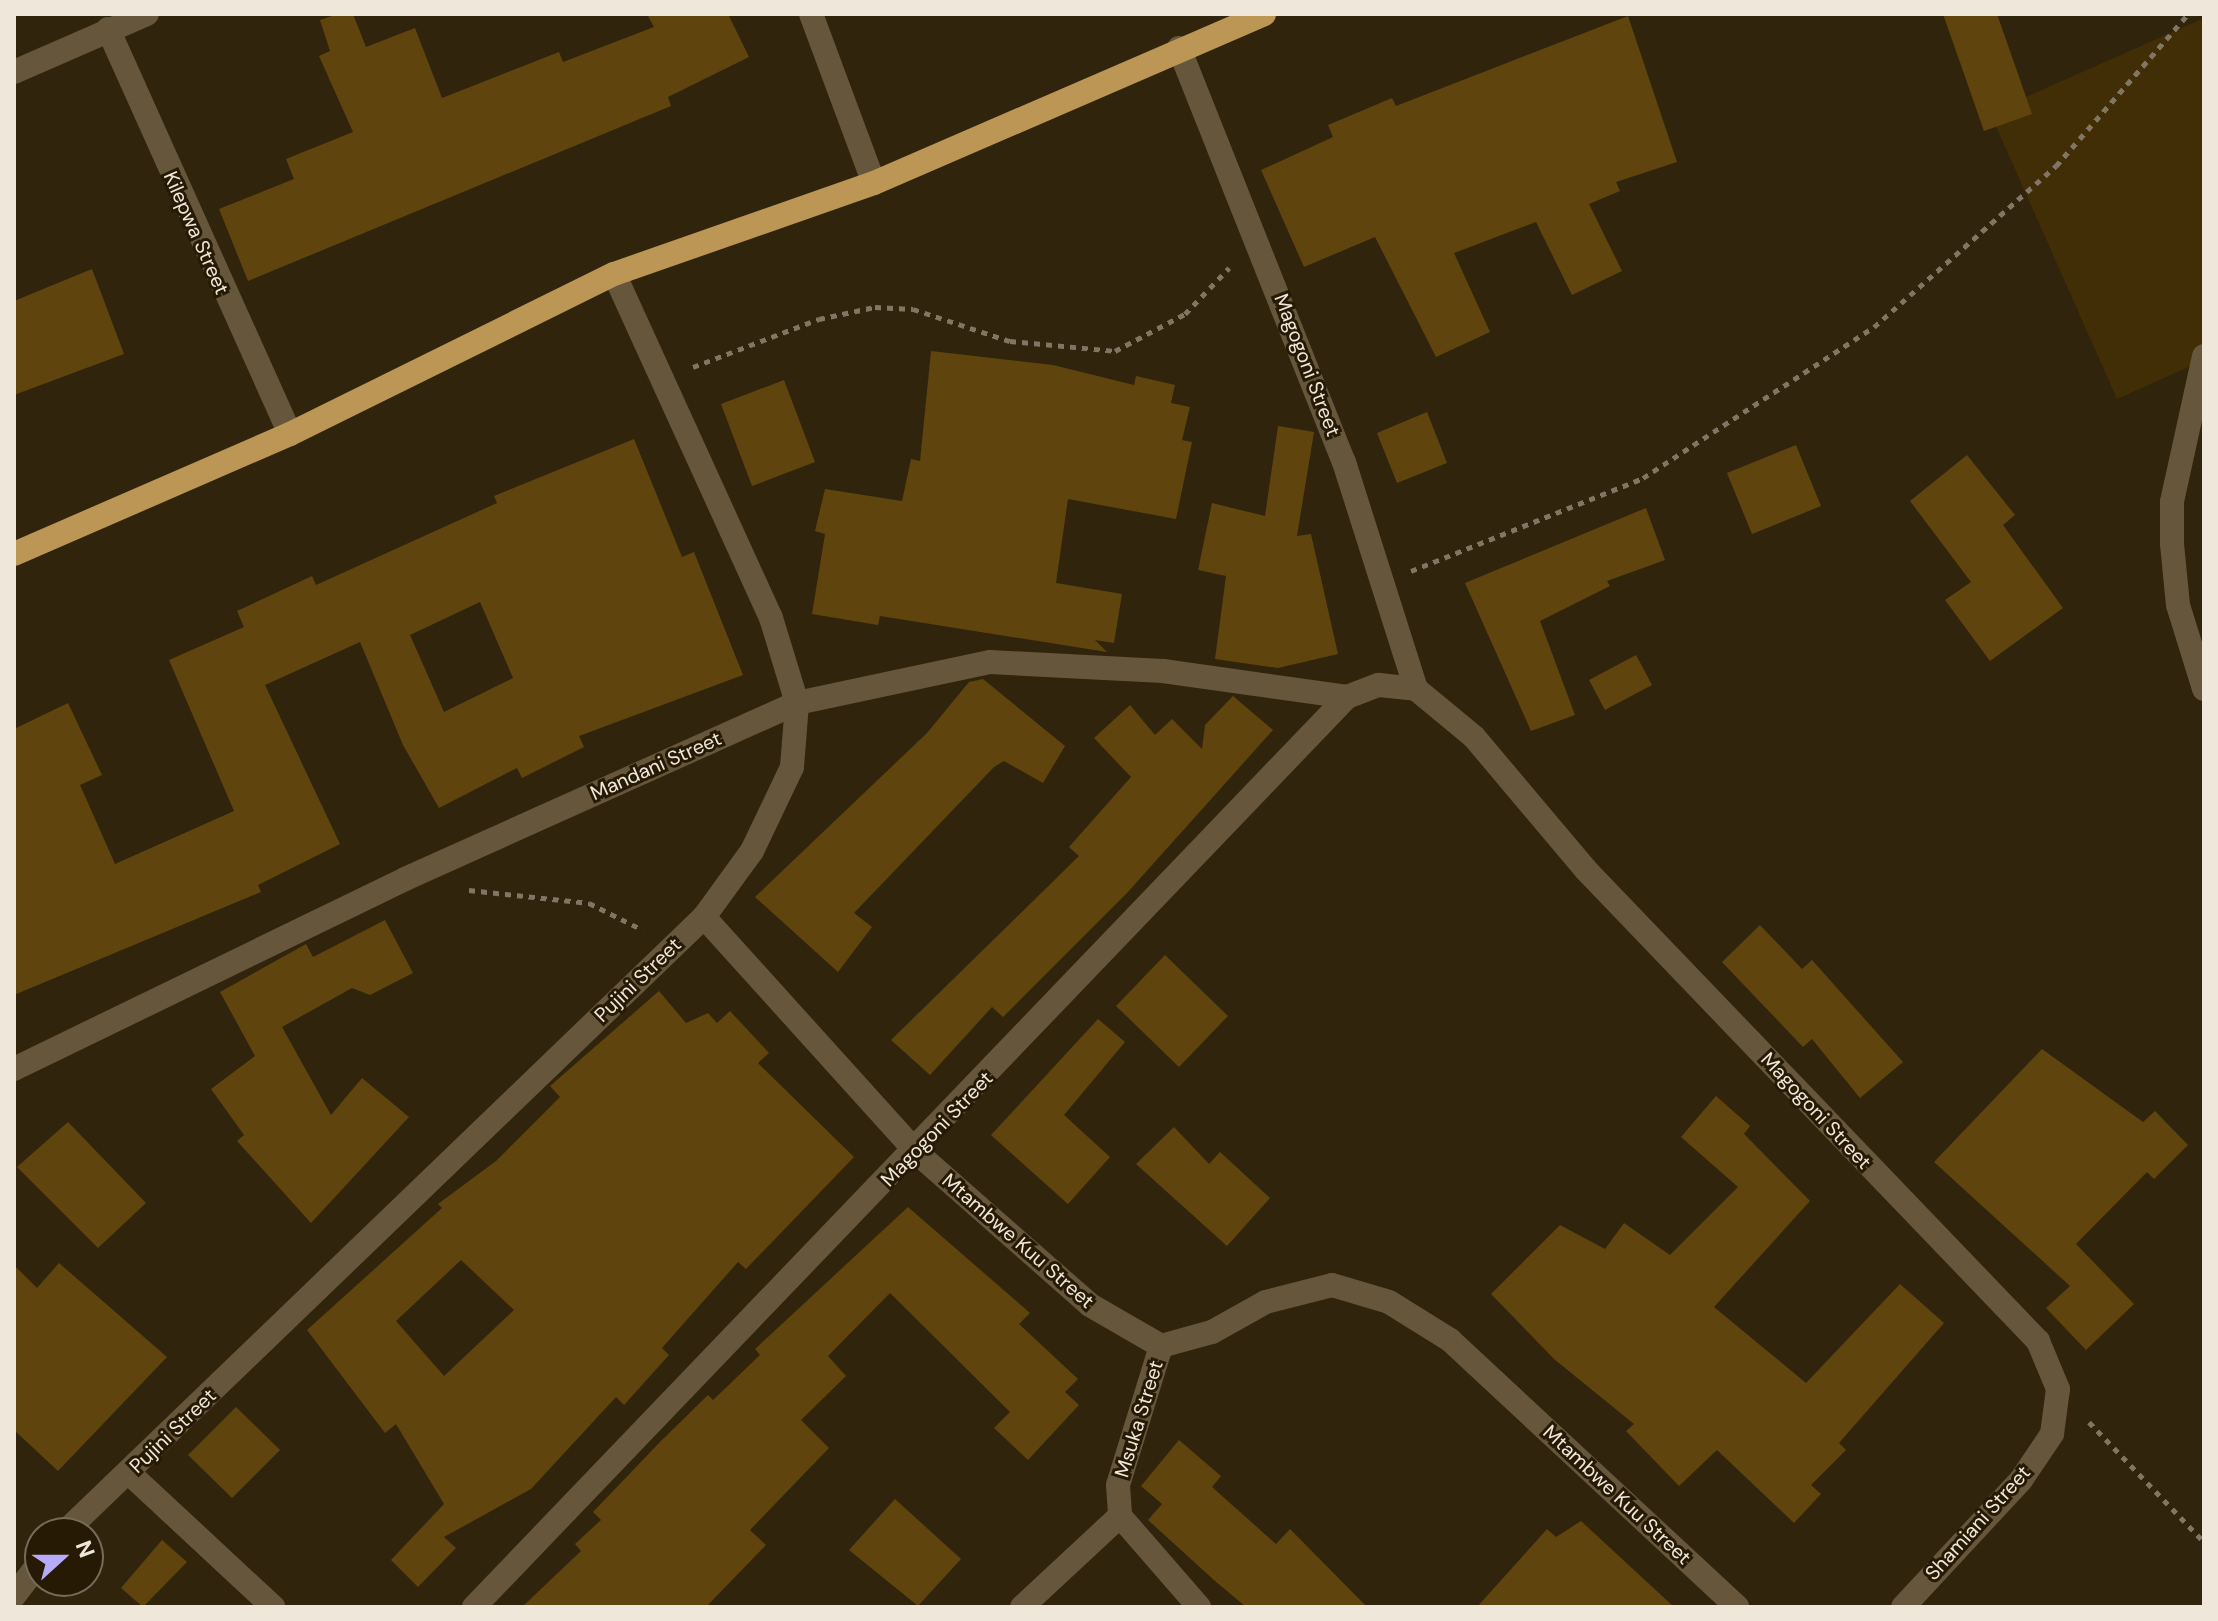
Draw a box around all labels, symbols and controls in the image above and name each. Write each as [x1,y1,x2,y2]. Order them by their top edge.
street label: Kilepwa Street [158,168,234,298]
street label: Magogoni Street [1269,290,1345,440]
street label: Mandani Street [587,726,725,806]
street label: Pujini Street [590,933,686,1027]
street label: Magogoni Street [1756,1048,1876,1174]
street label: Magogoni Street [876,1066,998,1192]
street label: Mtambwe Kuu Street [937,1169,1099,1313]
street label: Msuka Street [1110,1358,1168,1480]
street label: Pujini Street [125,1384,221,1478]
street label: Mtambwe Kuu Street [1538,1420,1696,1570]
street label: Shamiani Street [1920,1461,2036,1585]
north arrow [24,1517,104,1597]
text: N [69,1536,101,1562]

